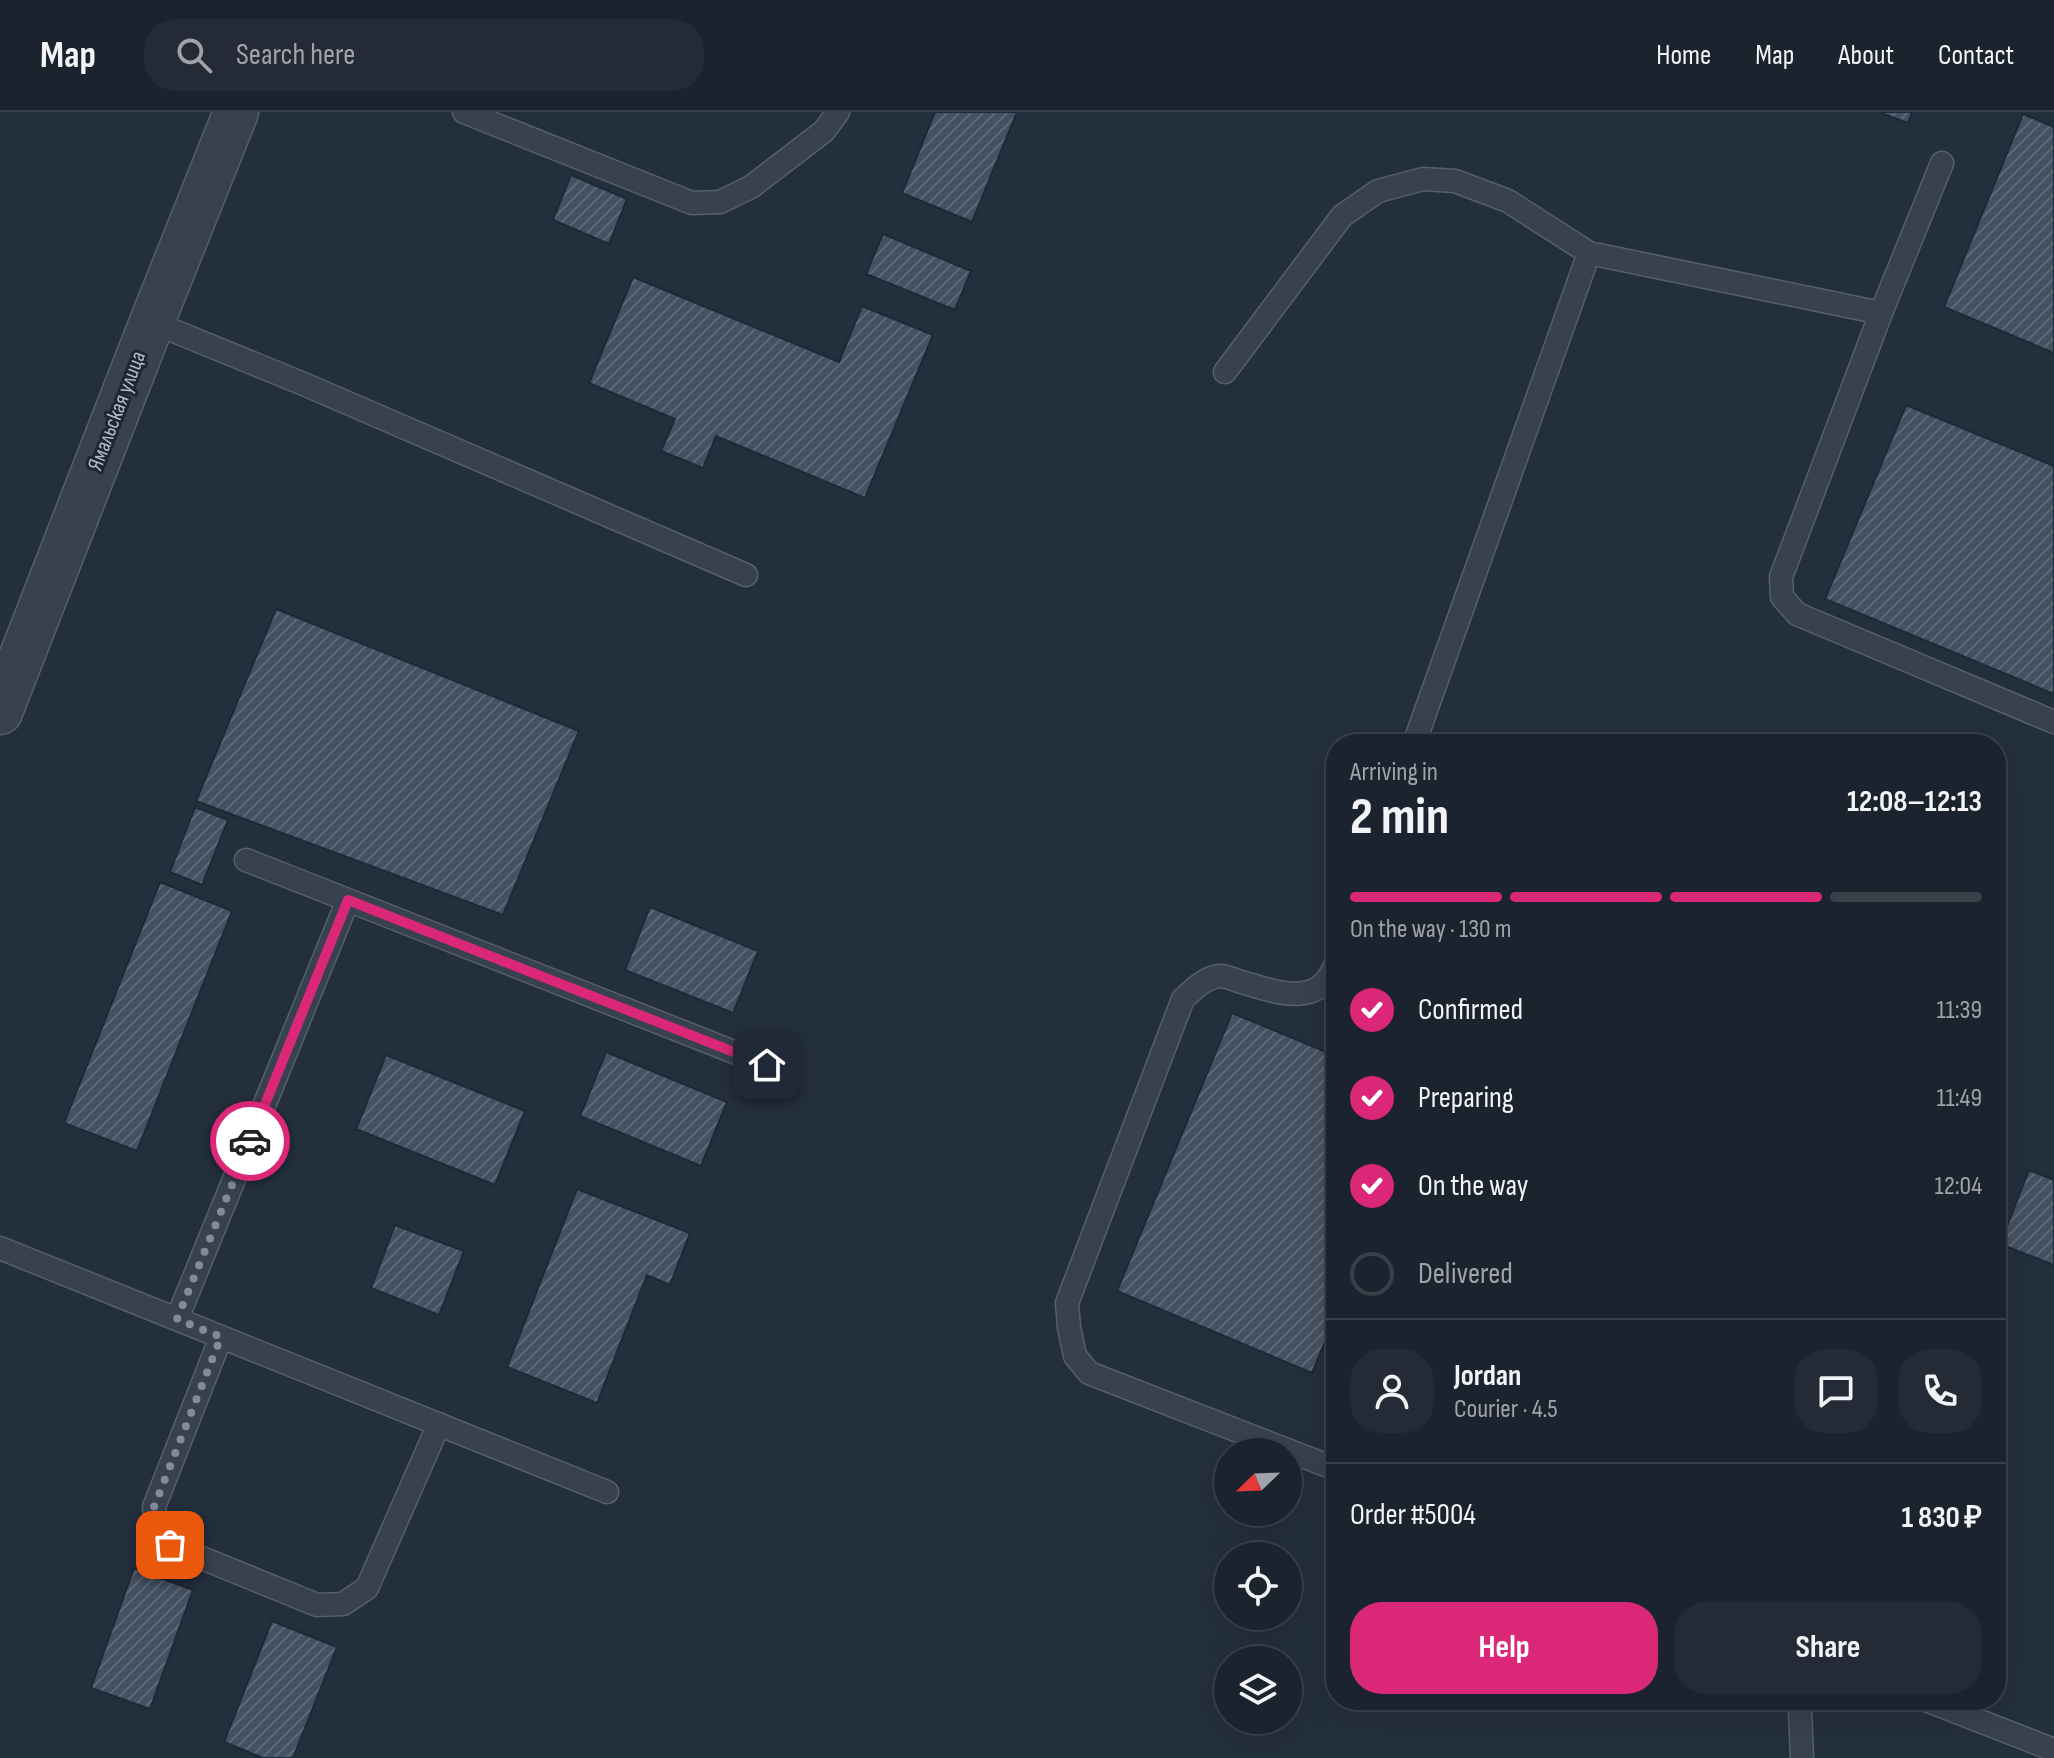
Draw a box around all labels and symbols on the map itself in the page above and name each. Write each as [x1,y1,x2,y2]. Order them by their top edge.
street label: Ямальская улица [82,347,152,475]
pin [733,1031,801,1099]
courier [210,1101,290,1181]
north arrow [1214,1438,1302,1526]
pin [136,1511,204,1579]

